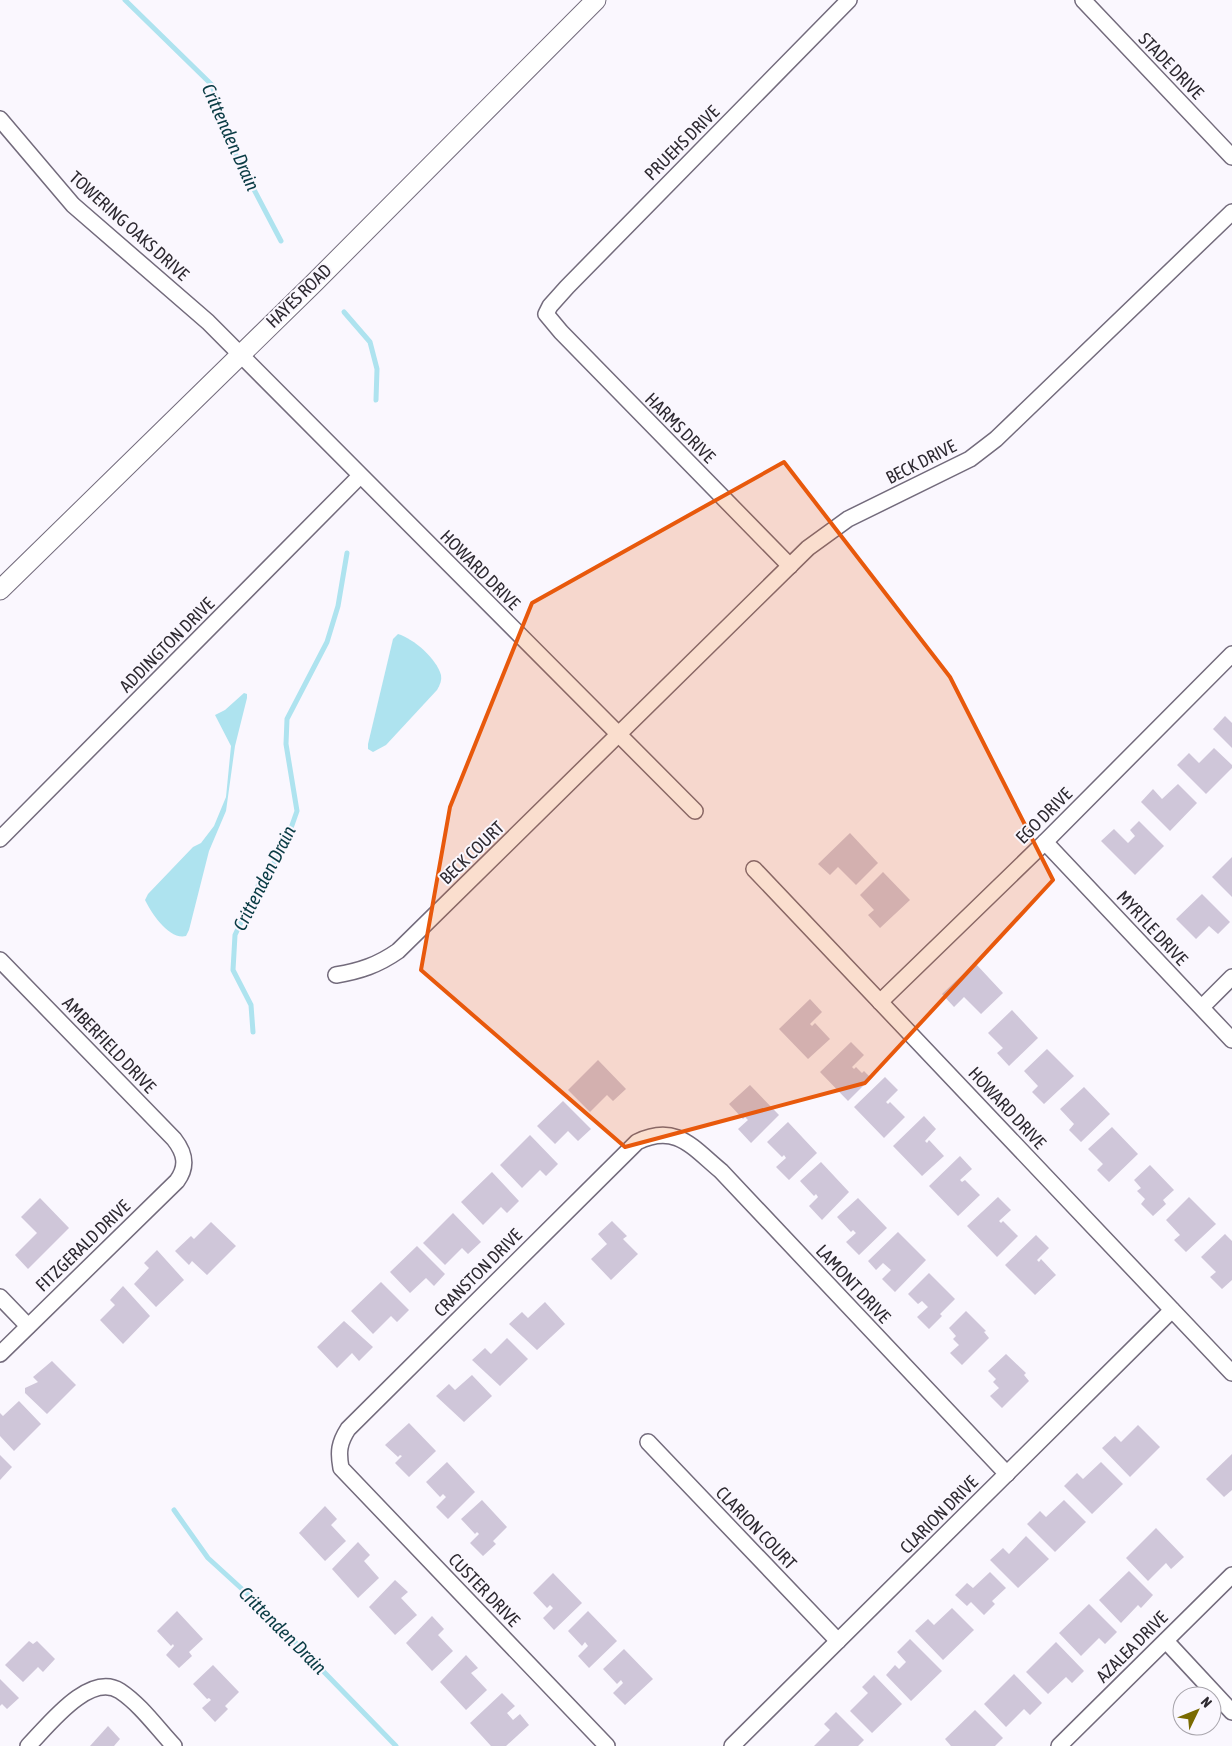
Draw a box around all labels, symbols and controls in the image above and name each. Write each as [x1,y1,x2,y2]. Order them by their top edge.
street label: STADE DRIVE [1135,28,1208,103]
water label: Crittenden Drain [198,80,264,194]
street label: PRUEHS DRIVE [640,101,724,184]
street label: TOWERING OAKS DRIVE [65,167,194,285]
street label: HAYES ROAD [262,259,336,332]
street label: HARMS DRIVE [641,388,720,467]
street label: BECK DRIVE [882,435,960,488]
street label: HOWARD DRIVE [436,525,525,614]
street label: ADDINGTON DRIVE [115,593,219,696]
street label: EGO DRIVE [1011,783,1076,848]
street label: BECK COURT [435,817,508,888]
water label: Crittenden Drain [228,822,300,934]
street label: MYRTLE DRIVE [1113,886,1192,970]
street label: AMBERFIELD DRIVE [58,992,161,1097]
street label: HOWARD DRIVE [964,1062,1051,1153]
street label: FITZGERALD DRIVE [31,1195,134,1296]
street label: CRANSTON DRIVE [429,1224,526,1321]
street label: LAMONT DRIVE [812,1240,895,1327]
street label: CLARION DRIVE [895,1471,982,1558]
street label: CLARION COURT [712,1482,801,1573]
street label: CUSTER DRIVE [444,1549,525,1631]
water label: Crittenden Drain [235,1582,331,1678]
street label: AZALEA DRIVE [1092,1607,1172,1687]
north arrow [1172,1686,1222,1736]
text: N [1198,1694,1215,1711]

